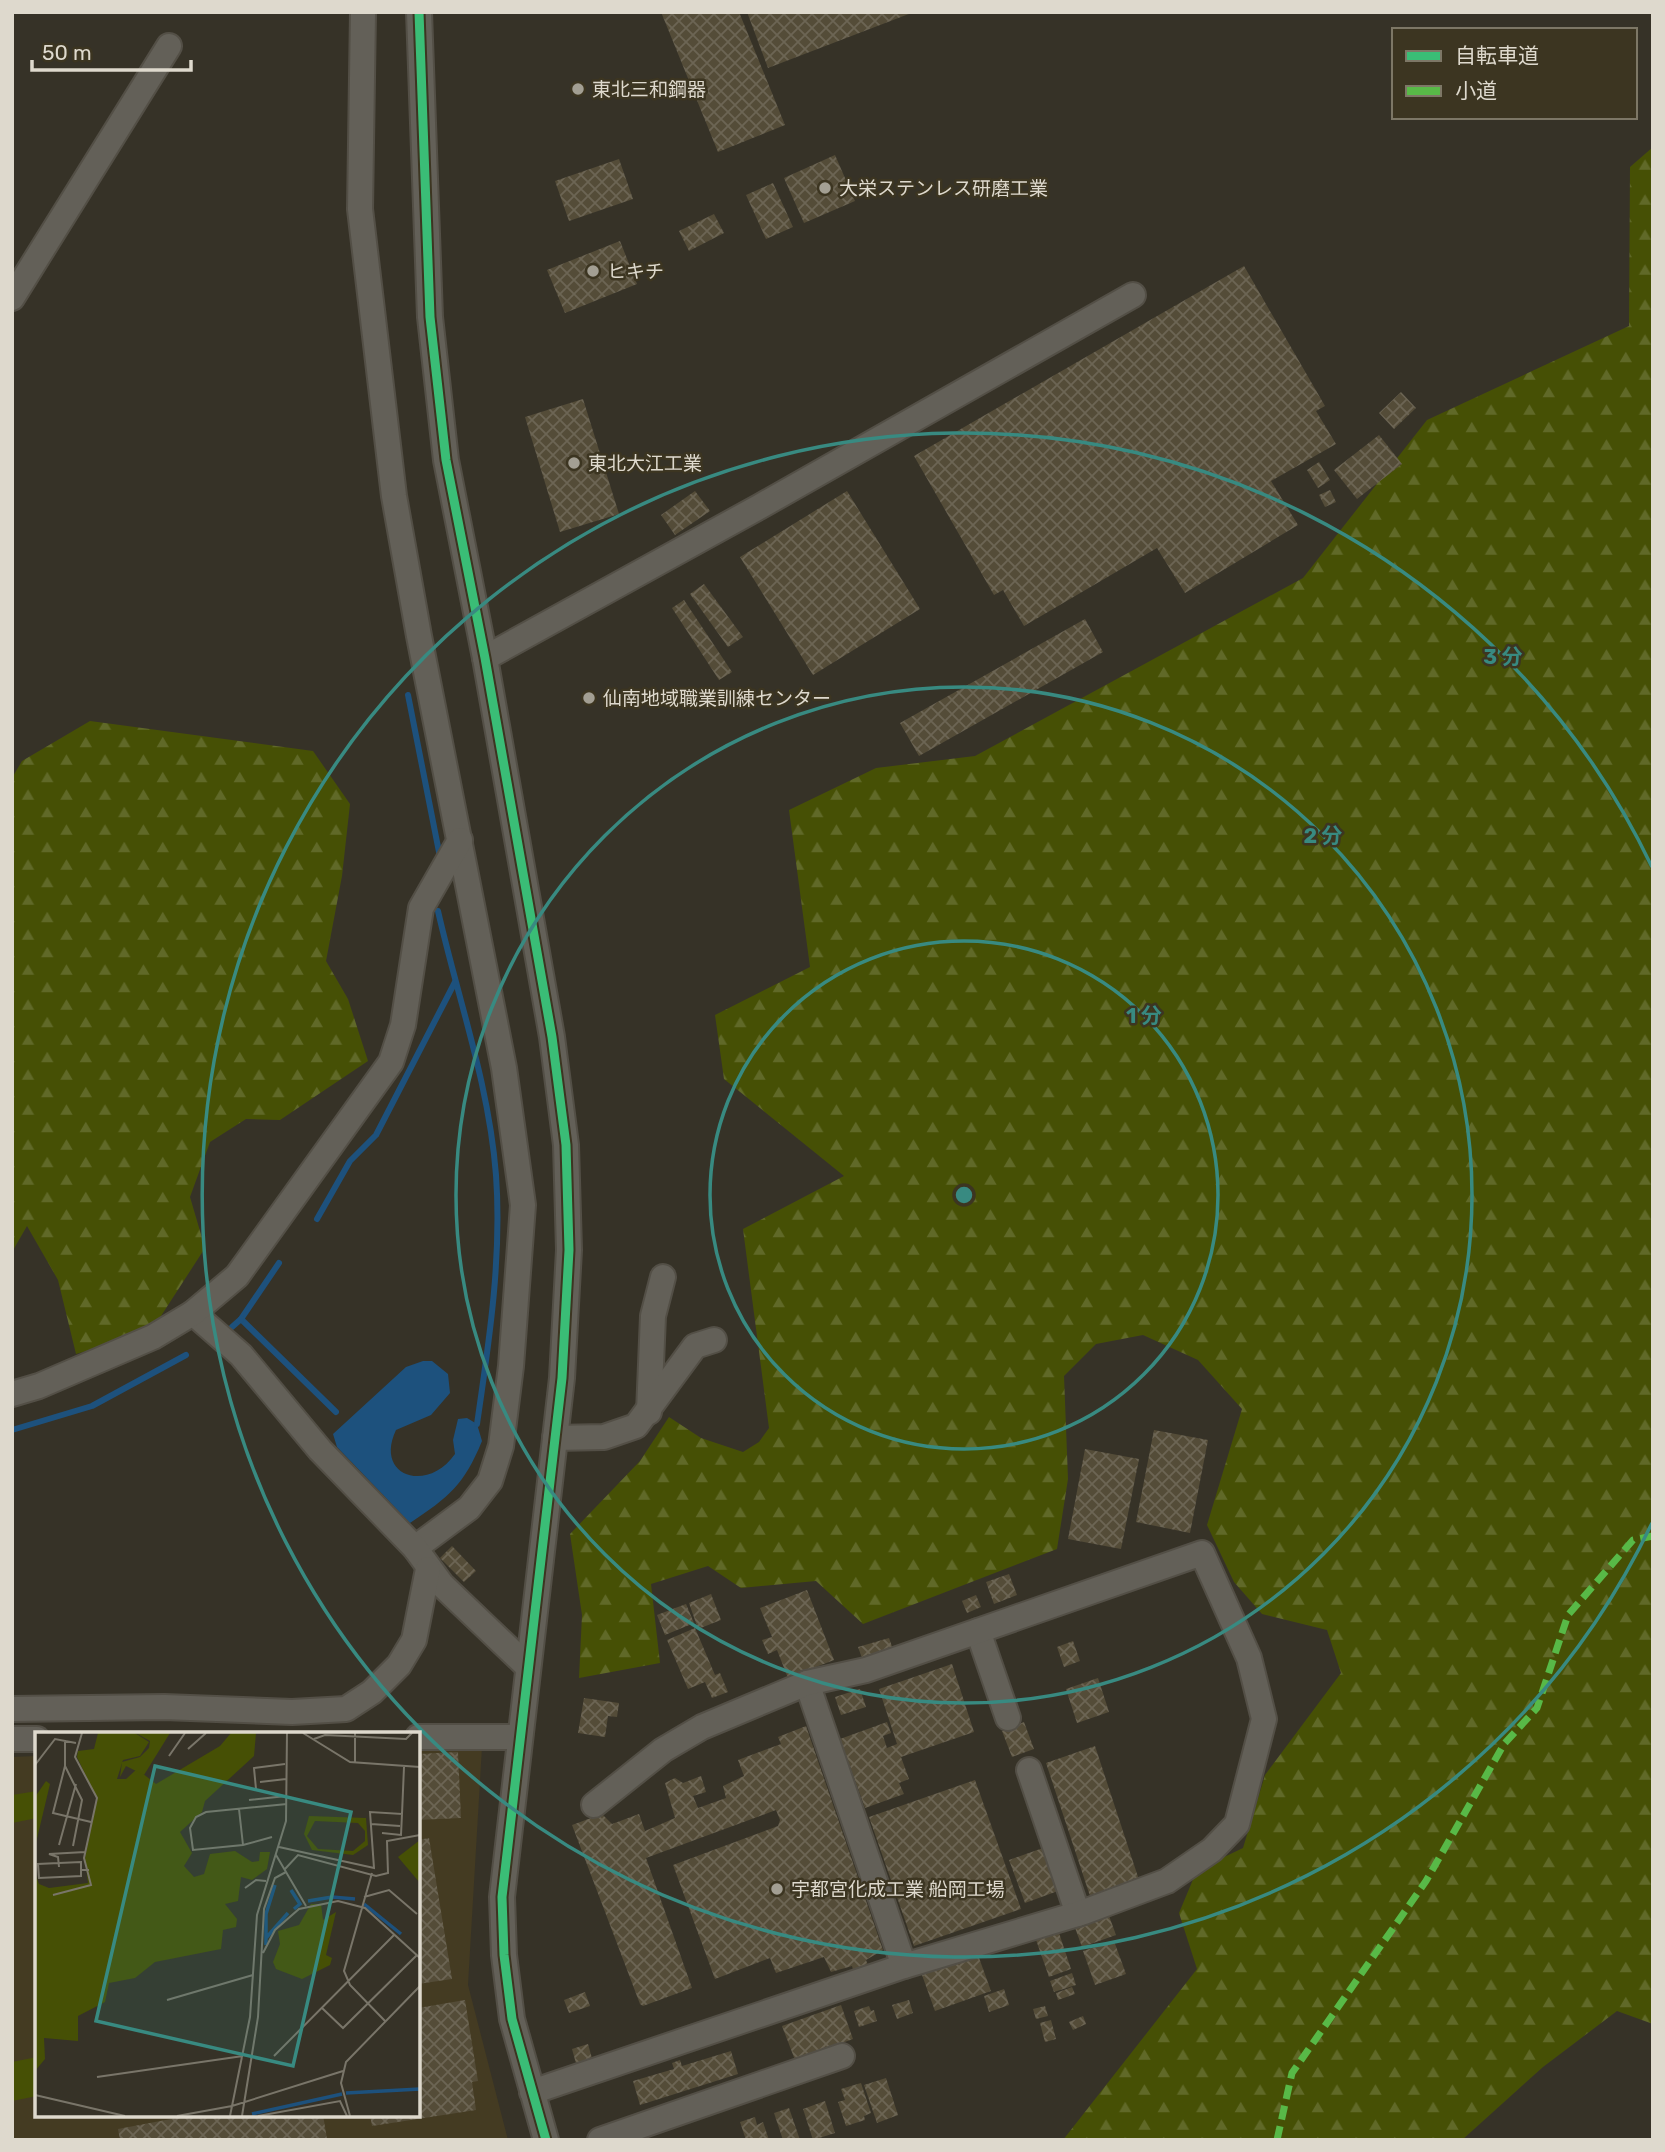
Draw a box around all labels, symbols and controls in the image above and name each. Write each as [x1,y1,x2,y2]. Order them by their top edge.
scale bar [32,28,191,72]
legend [1392,28,1637,119]
text: 50 m [42,40,92,65]
text: 自転車道 [1455,43,1539,68]
place label: 東北三和鋼器 [592,78,706,101]
text: 小道 [1455,78,1497,103]
marker: 東北三和鋼器 [570,81,586,97]
place label: 大栄ステンレス研磨工業 [839,177,1048,200]
marker: 大栄ステンレス研磨工業 [817,180,833,196]
place label: ヒキチ [607,260,664,283]
marker: ヒキチ [585,263,601,279]
place label: 東北大江工業 [588,452,702,475]
marker: 東北大江工業 [566,455,582,471]
text: 3 分 [1483,644,1523,669]
place label: 仙南地域職業訓練センター [603,687,831,710]
marker: 仙南地域職業訓練センター [581,690,597,706]
text: 2 分 [1303,823,1343,848]
text: 1 分 [1126,1003,1162,1028]
centre of rings [952,1183,976,1207]
inset map [35,1732,420,2117]
place label: 宇都宮化成工業 船岡工場 [791,1878,1005,1901]
marker: 宇都宮化成工業 船岡工場 [769,1881,785,1897]

